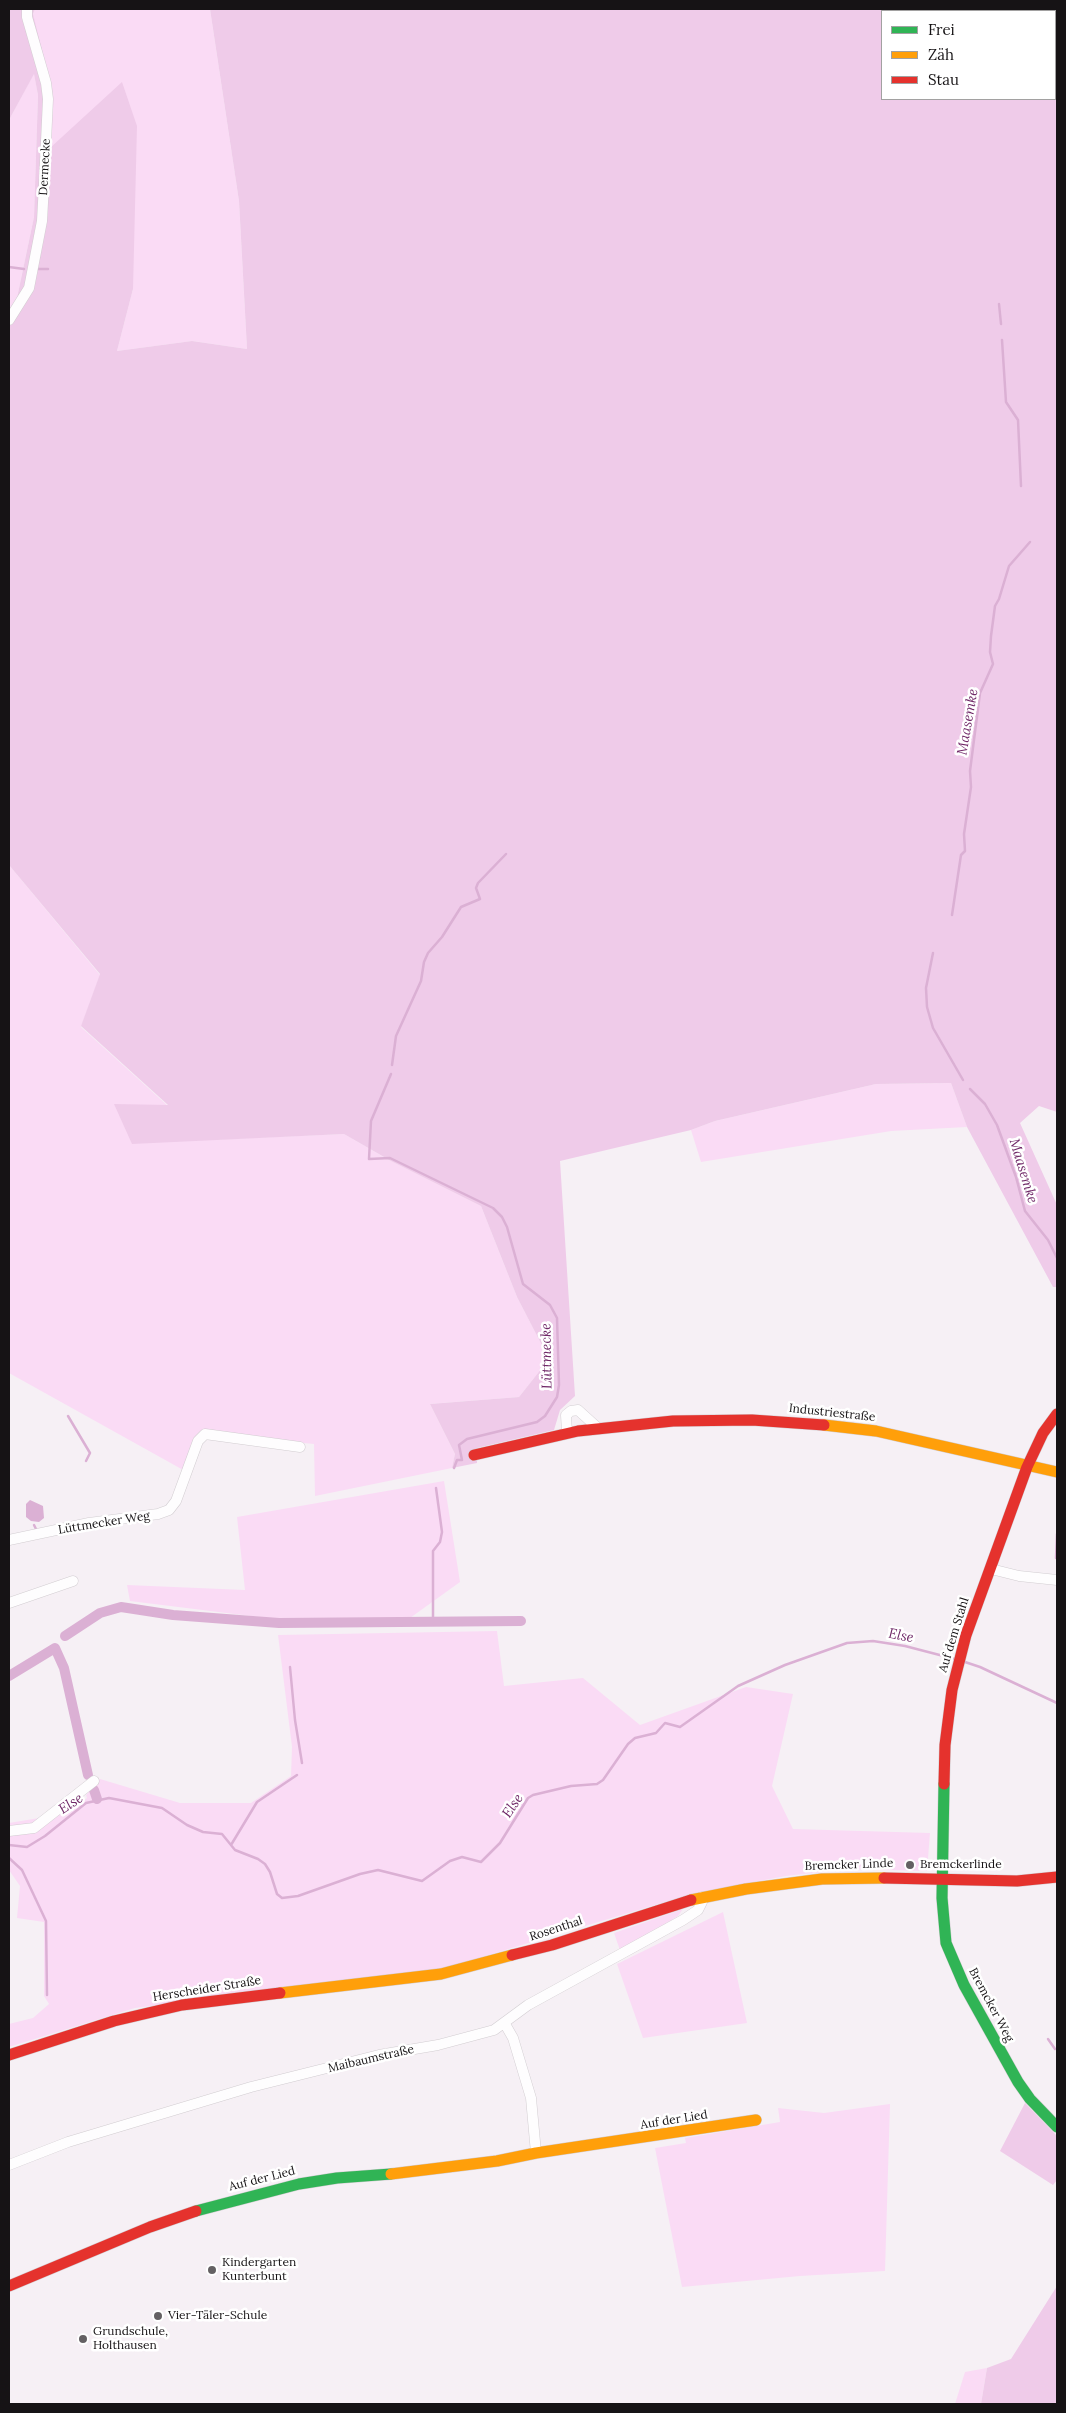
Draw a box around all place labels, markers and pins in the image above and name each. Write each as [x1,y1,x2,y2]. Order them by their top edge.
place label: Bremckerlinde [920,1858,1002,1872]
marker: Bremckerlinde [904,1859,916,1871]
place label: Kindergarten Kunterbunt [222,2256,296,2284]
marker: Kindergarten Kunterbunt [206,2264,218,2276]
place label: Vier-Täler-Schule [168,2309,267,2323]
marker: Vier-Täler-Schule [152,2310,164,2322]
place label: Grundschule, Holthausen [93,2325,168,2353]
marker: Grundschule, Holthausen [77,2333,89,2345]

